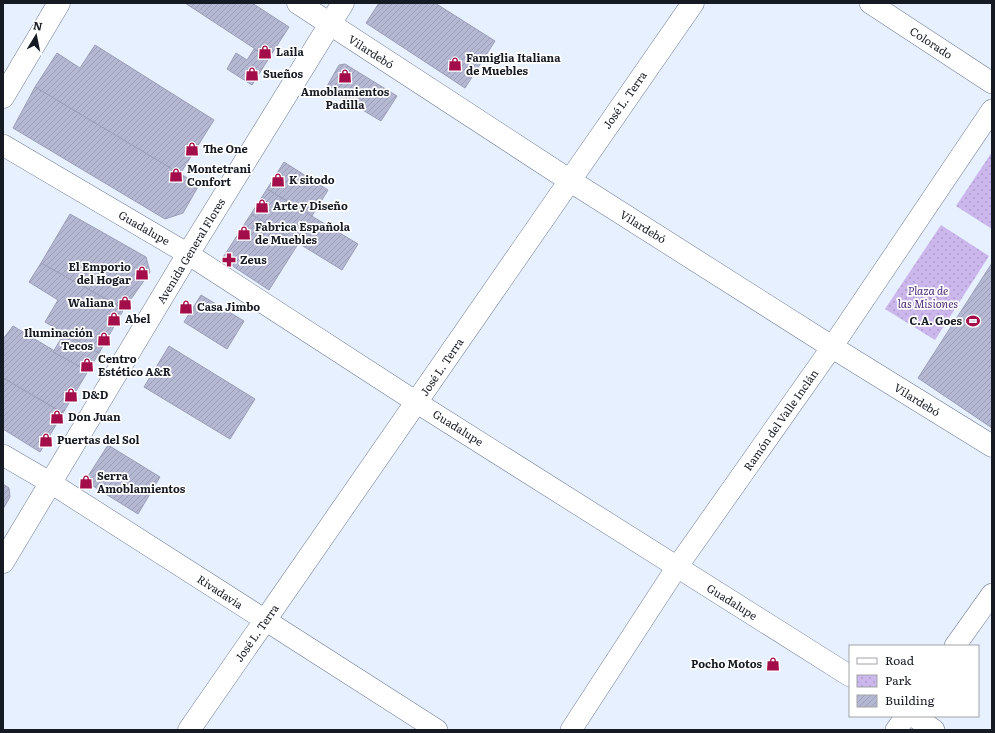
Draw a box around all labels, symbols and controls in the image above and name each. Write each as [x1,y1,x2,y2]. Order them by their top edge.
north arrow [16,16,56,56]
text: N [32,16,44,34]
street label: Colorado [907,22,956,62]
street label: Vilardebó [346,30,397,72]
place label: Laila [276,43,304,59]
shop icon: Laila [257,44,273,60]
place label: Famiglia Italiana de Muebles [466,49,561,78]
shop icon: Famiglia Italiana de Muebles [447,56,463,72]
place label: Sueños [263,65,304,81]
shop icon: Sueños [244,66,260,82]
street label: José L. Terra [598,67,650,131]
shop icon: Amoblamientos Padilla [337,68,353,84]
place label: Amoblamientos Padilla [301,83,390,112]
place label: The One [203,140,248,156]
shop icon: The One [184,141,200,157]
place label: Montetrani Confort [187,160,251,189]
shop icon: Montetrani Confort [168,167,184,183]
place label: K sitodo [289,171,335,187]
shop icon: K sitodo [270,172,286,188]
street label: Avenida General Flores [152,195,228,306]
place label: Arte y Diseño [273,197,348,213]
shop icon: Arte y Diseño [254,198,270,214]
street label: Guadalupe [116,206,173,248]
street label: Vilardebó [618,206,670,247]
place label: Fabrica Española de Muebles [255,218,351,247]
shop icon: Fabrica Española de Muebles [236,225,252,241]
place label: Zeus [240,251,267,267]
pharmacy icon: Zeus [221,252,237,268]
place label: El Emporio del Hogar [69,258,131,287]
shop icon: El Emporio del Hogar [134,265,150,281]
park label: Plaza de las Misiones [898,282,958,311]
place label: Waliana [68,294,115,310]
shop icon: Waliana [117,295,133,311]
place label: Casa Jimbo [197,298,260,314]
shop icon: Casa Jimbo [178,299,194,315]
place label: Abel [125,310,150,326]
shop icon: Abel [106,311,122,327]
place label: C.A. Goes [909,312,963,328]
sports icon: C.A. Goes [965,313,981,329]
place label: Iluminación Tecos [24,324,94,353]
shop icon: Iluminación Tecos [96,331,112,347]
street label: José L. Terra [416,334,467,399]
place label: Centro Estético A&R [98,350,172,379]
shop icon: Centro Estético A&R [79,357,95,373]
street label: Ramón del Valle Inclán [739,365,821,473]
street label: Vilardebó [892,379,944,420]
place label: D&D [82,386,109,402]
shop icon: D&D [63,387,79,403]
street label: Guadalupe [430,405,487,449]
place label: Don Juan [68,408,121,424]
shop icon: Don Juan [49,409,65,425]
place label: Puertas del Sol [57,431,139,447]
shop icon: Puertas del Sol [38,432,54,448]
place label: Serra Amoblamientos [97,467,186,496]
shop icon: Serra Amoblamientos [78,474,94,490]
street label: Rivadavia [194,570,247,612]
street label: Guadalupe [704,579,761,623]
street label: José L. Terra [230,600,282,664]
legend [849,645,979,717]
text: Road [885,651,915,669]
place label: Pocho Motos [691,655,763,671]
shop icon: Pocho Motos [765,656,781,672]
text: Park [885,671,912,689]
text: Building [885,691,935,709]

